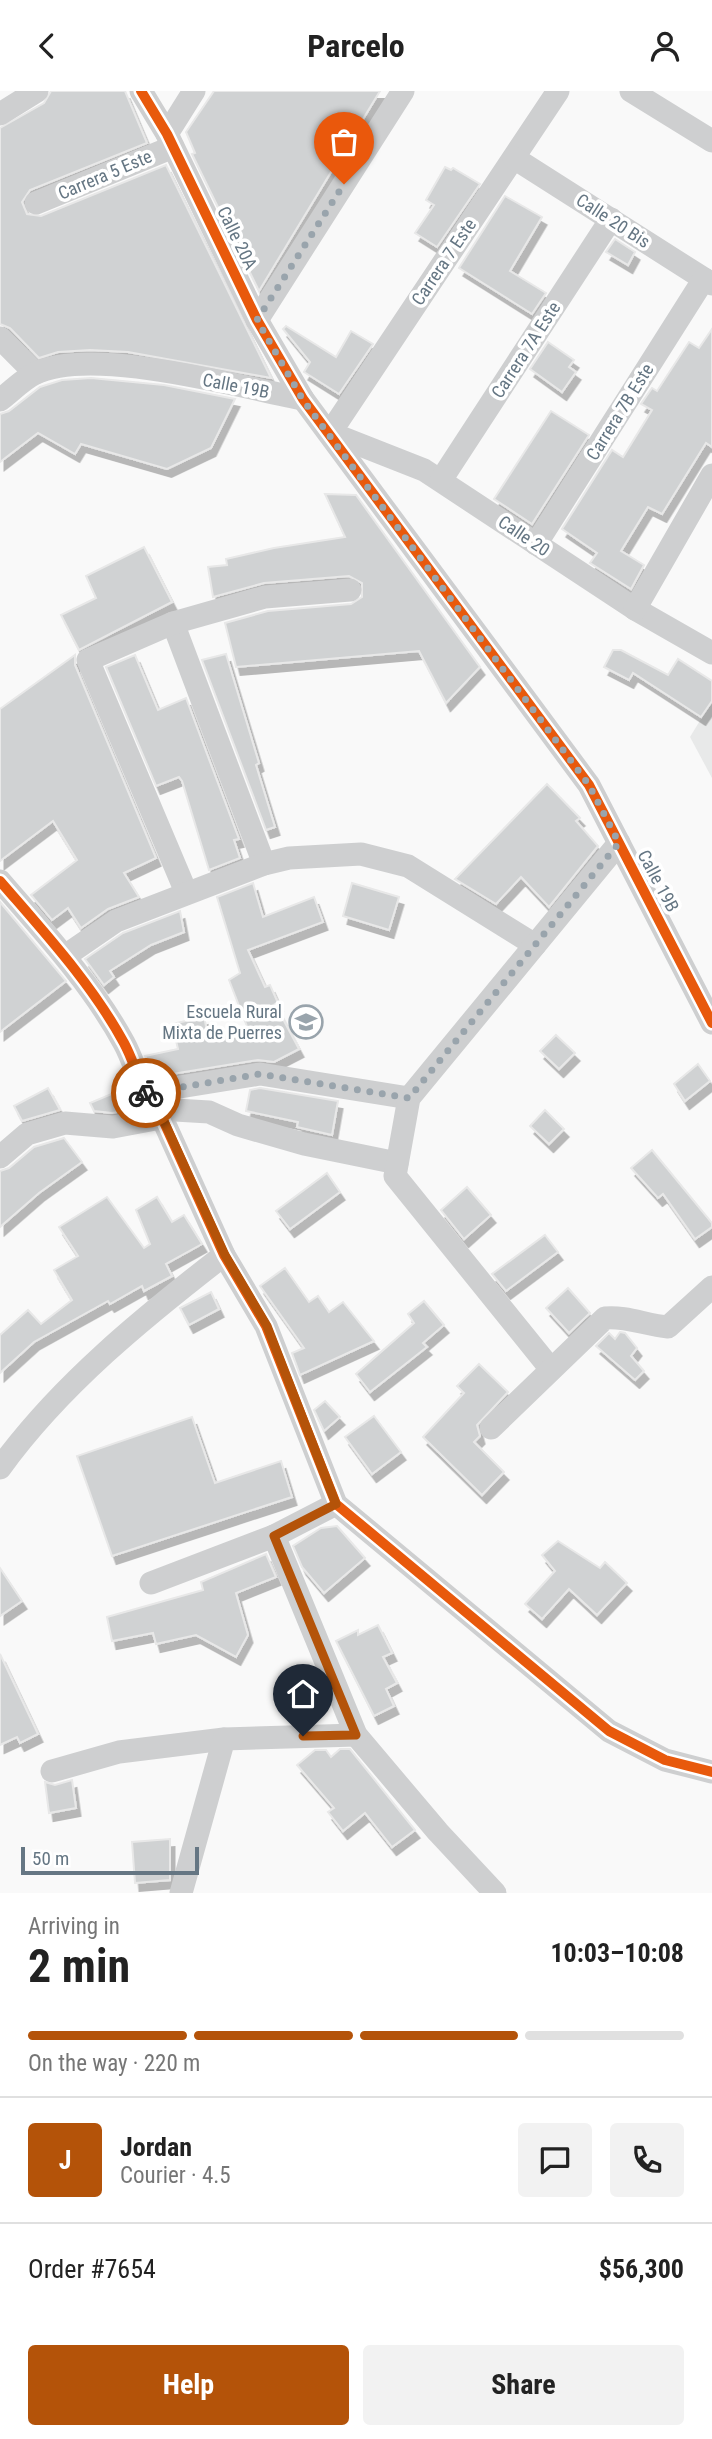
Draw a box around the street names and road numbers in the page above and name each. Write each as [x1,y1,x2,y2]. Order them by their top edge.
street label: Carrera 5 Este [55,145,155,204]
street label: Calle 20 Bis [572,189,654,252]
street label: Calle 20A [213,203,262,273]
street label: Carrera 7 Este [407,214,480,309]
street label: Carrera 7A Este [487,298,564,402]
street label: Carrera 7B Este [582,360,658,464]
street label: Calle 19B [201,369,271,402]
street label: Calle 20 [495,511,554,560]
street label: Calle 19B [633,846,684,915]

